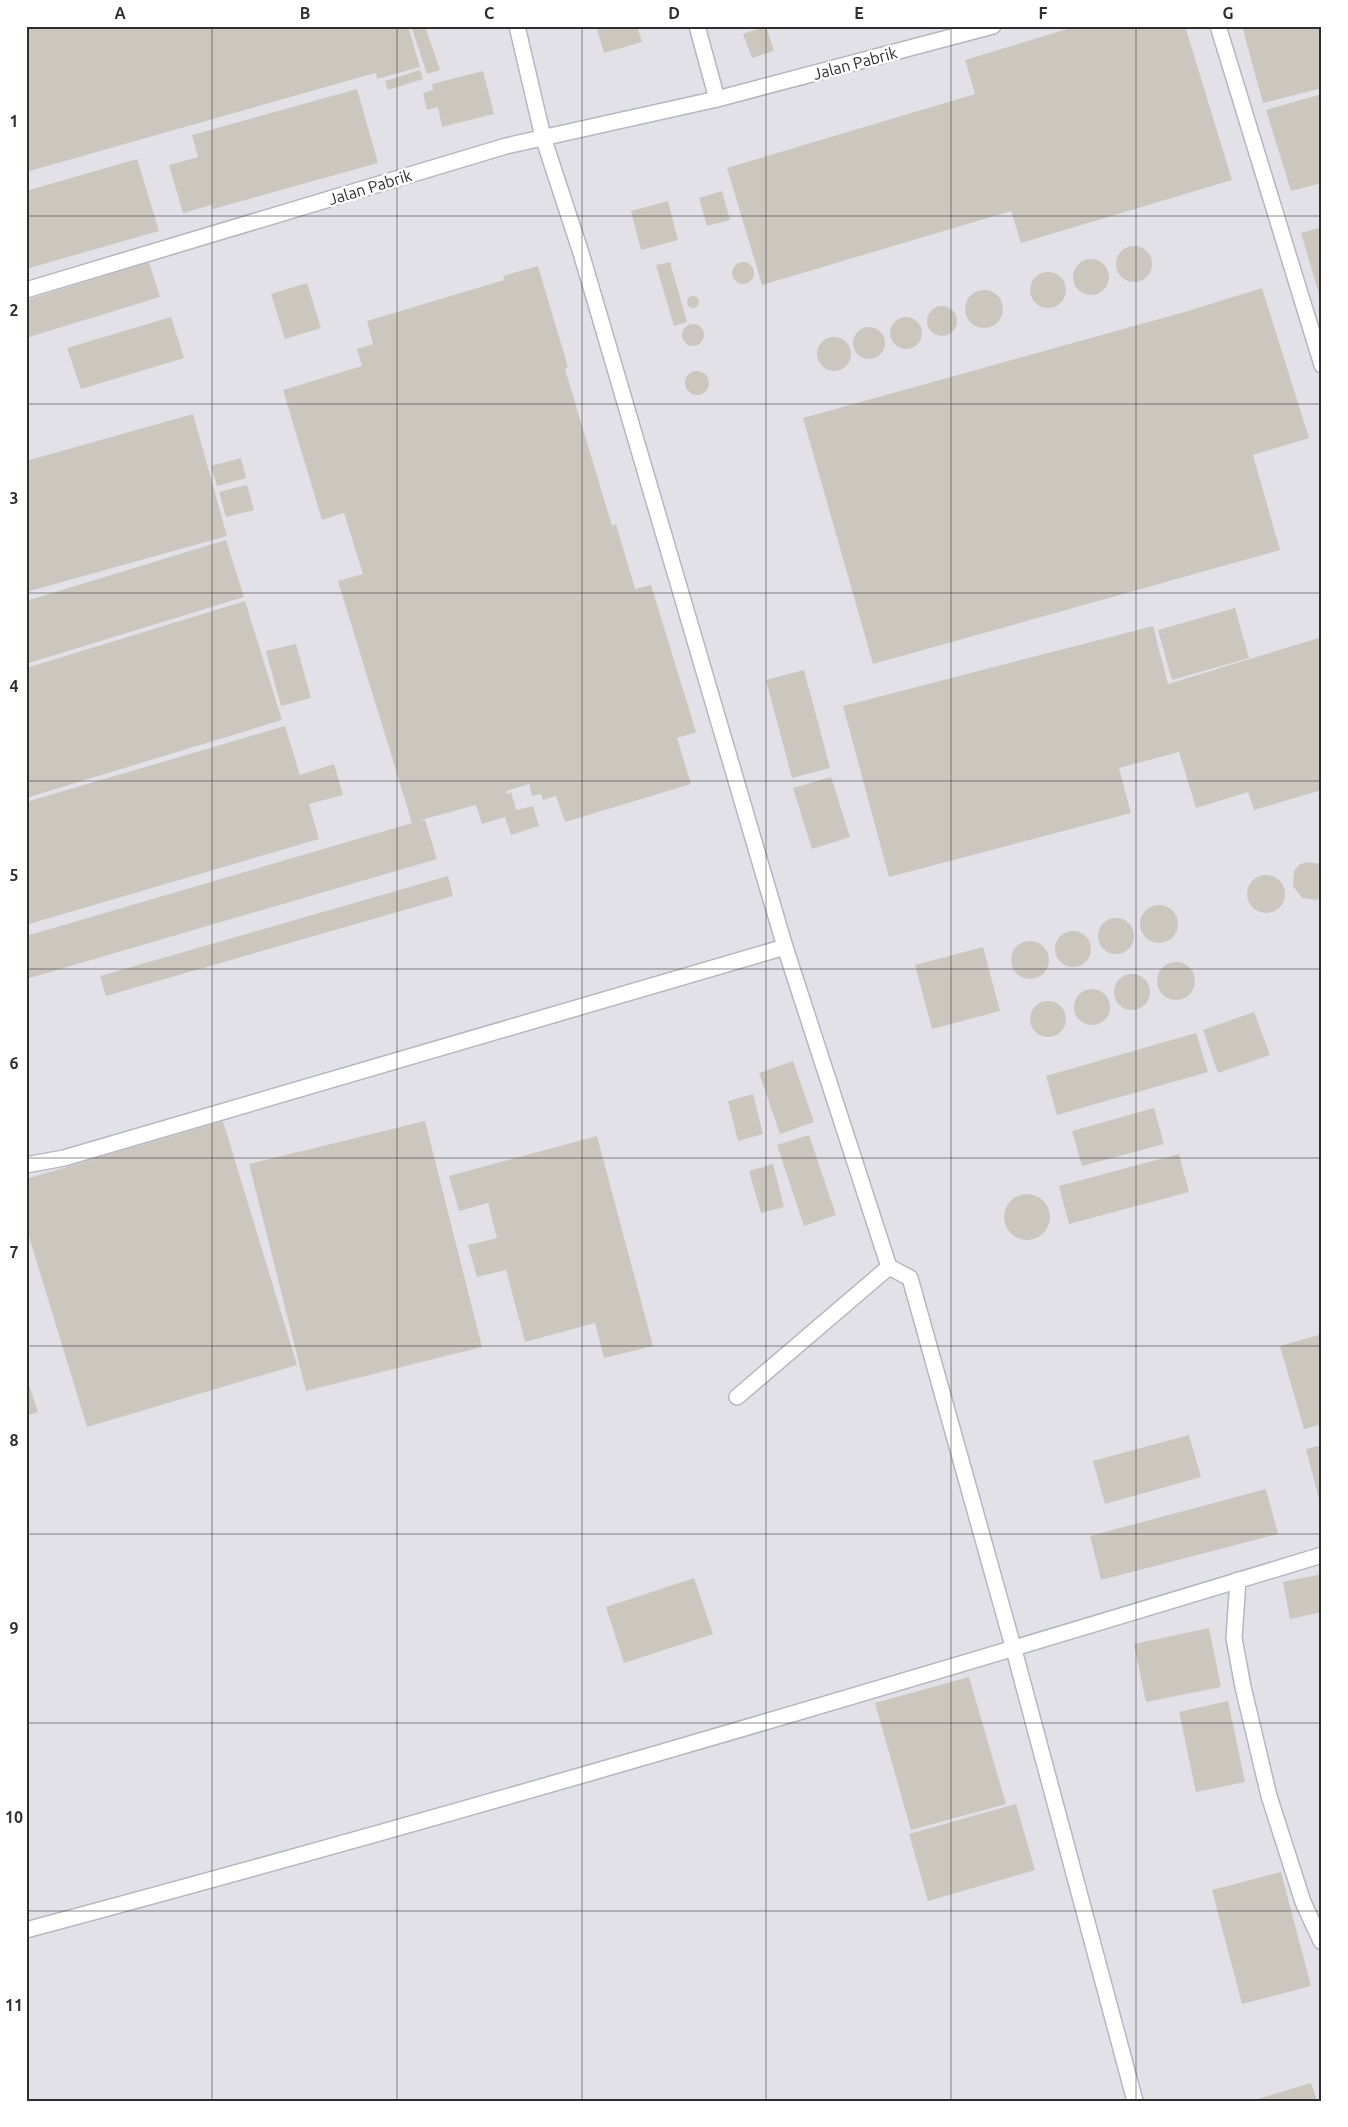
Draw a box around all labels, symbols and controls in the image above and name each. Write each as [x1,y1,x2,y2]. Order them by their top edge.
text: A [114,4,126,22]
text: B [300,4,310,22]
text: C [484,4,494,22]
text: D [668,4,680,22]
text: E [854,4,864,22]
text: F [1039,4,1048,22]
text: G [1222,4,1234,22]
street label: Jalan Pabrik [811,43,899,83]
text: 1 [9,112,19,130]
street label: Jalan Pabrik [326,166,414,208]
text: 2 [9,301,19,319]
text: 3 [9,489,19,507]
text: 4 [9,677,19,695]
text: 5 [9,866,19,884]
text: 6 [9,1054,19,1072]
text: 7 [9,1243,19,1261]
text: 8 [9,1431,19,1449]
text: 9 [9,1619,19,1637]
text: 10 [5,1808,23,1826]
text: 11 [5,1996,23,2014]

